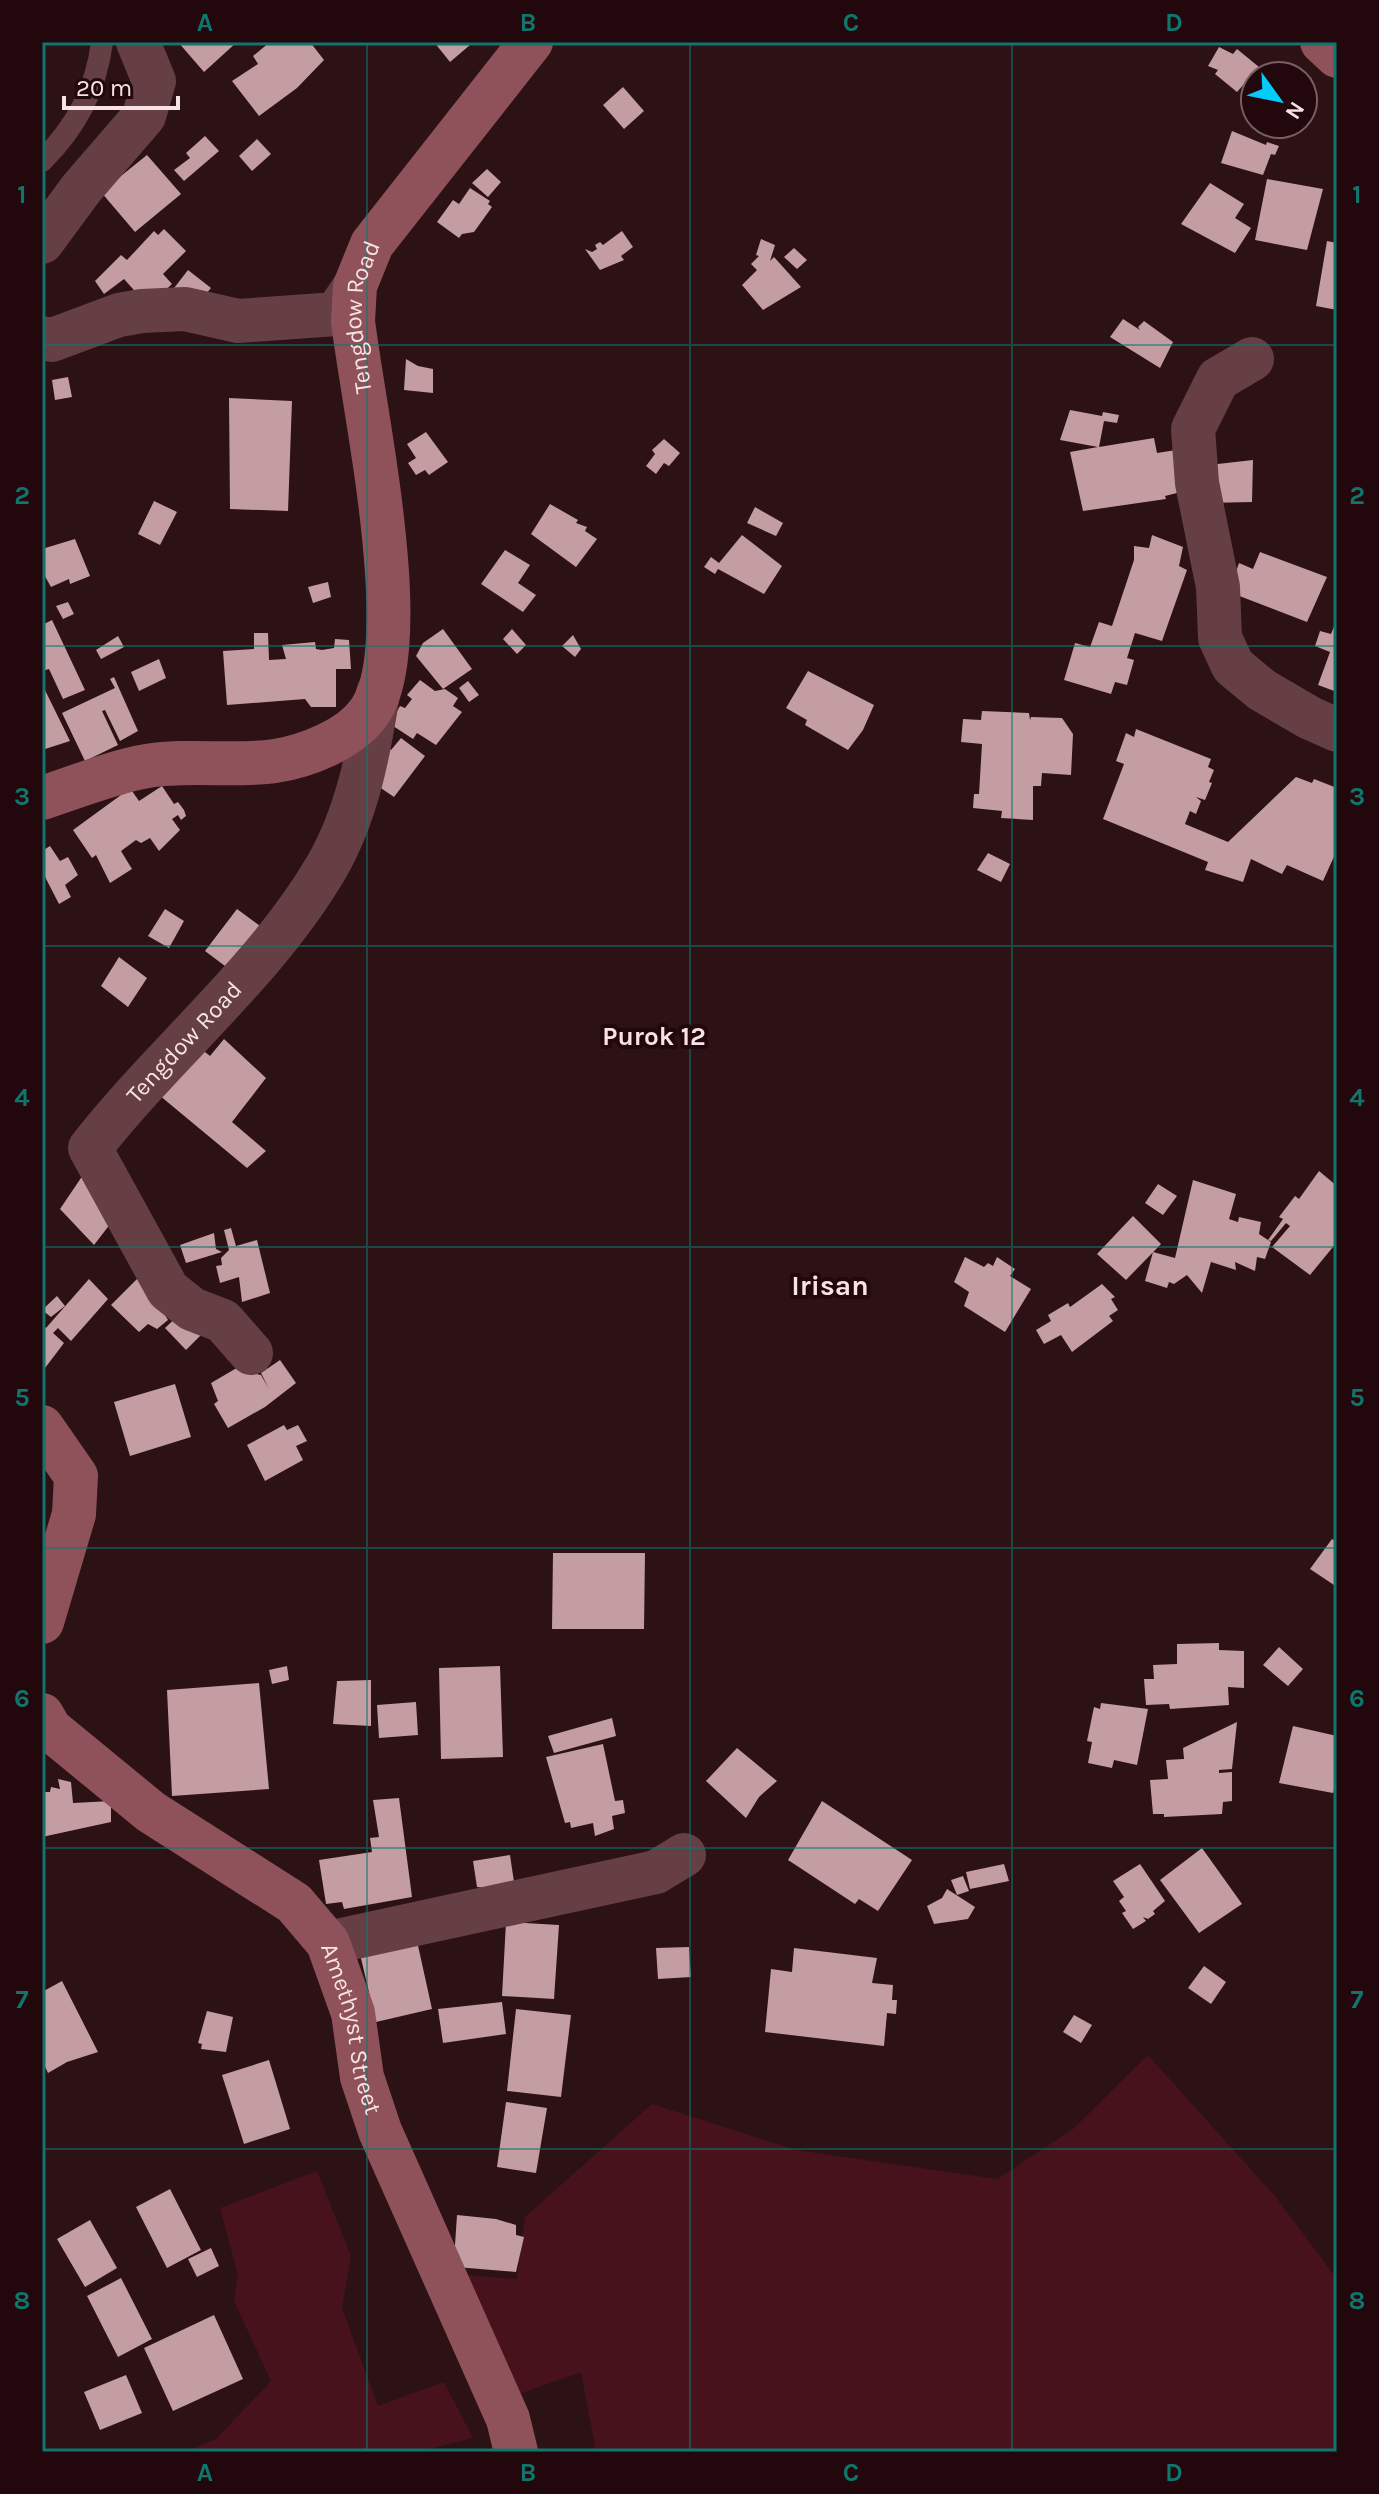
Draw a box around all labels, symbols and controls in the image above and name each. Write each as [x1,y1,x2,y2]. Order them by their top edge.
text: A [197,7,213,38]
text: B [520,7,536,38]
text: C [843,7,859,38]
text: D [1165,7,1183,38]
scale bar [64,60,178,110]
north arrow [1239,60,1319,140]
text: 20 m [76,74,132,102]
text: N [1280,97,1310,124]
text: 1 [17,179,27,210]
text: 1 [1352,179,1362,210]
street label: Tengdow Road [339,237,386,396]
text: 2 [14,480,30,511]
text: 2 [1349,480,1365,511]
text: 3 [14,781,30,812]
text: 3 [1349,781,1365,812]
street label: Tengdow Road [120,975,248,1109]
district label: Purok 12 [602,1021,706,1052]
text: 4 [14,1082,30,1113]
text: 4 [1349,1082,1365,1113]
district label: Irisan [791,1269,869,1302]
text: 5 [14,1382,30,1413]
text: 5 [1349,1382,1365,1413]
text: 6 [14,1683,30,1714]
text: 6 [1349,1683,1365,1714]
street label: Amethyst Street [315,1939,387,2118]
text: 7 [16,1984,29,2015]
text: 7 [1351,1984,1364,2015]
text: 8 [14,2285,30,2316]
text: 8 [1349,2285,1365,2316]
text: A [197,2457,213,2488]
text: B [520,2457,536,2488]
text: C [843,2457,859,2488]
text: D [1165,2457,1183,2488]

